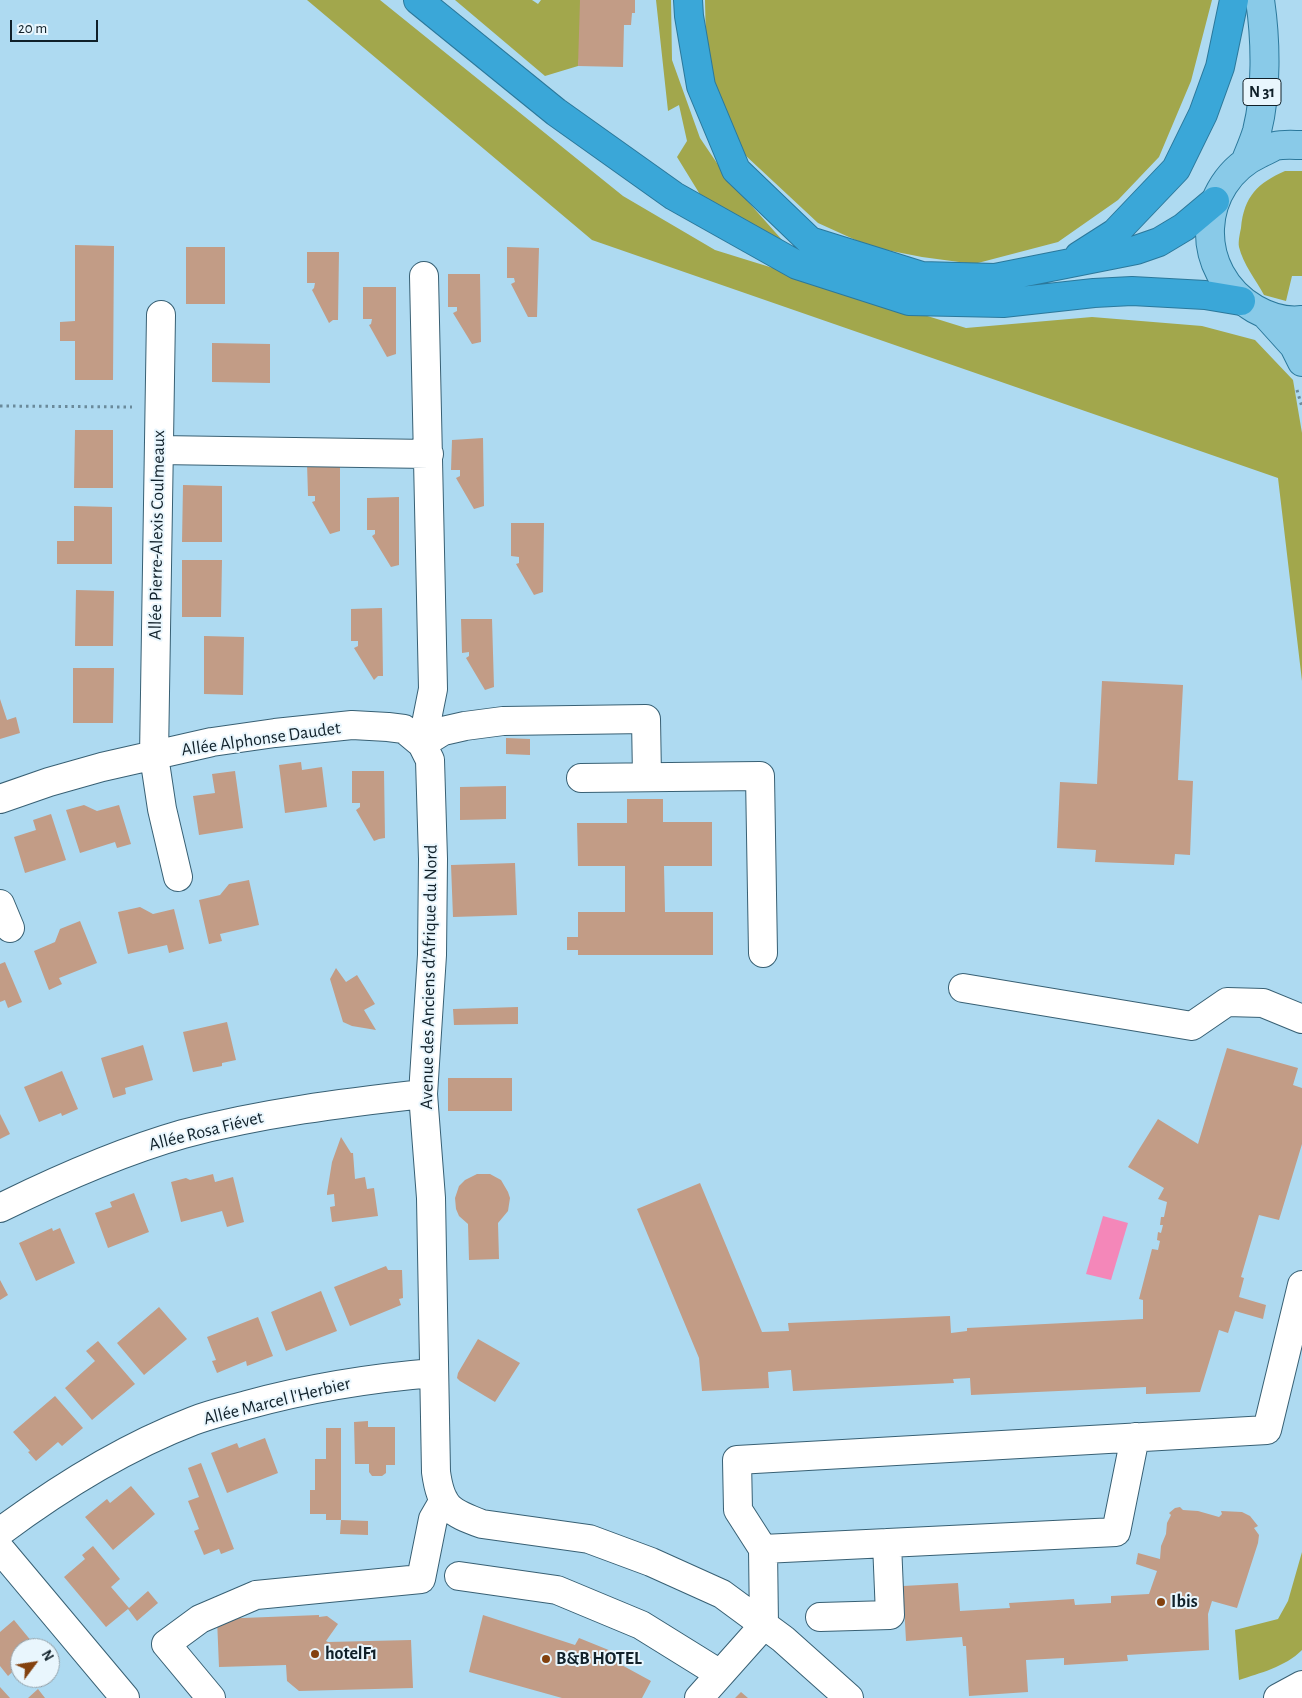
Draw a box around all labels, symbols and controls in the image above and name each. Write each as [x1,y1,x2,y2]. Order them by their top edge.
scale bar [12,10,100,42]
text: 20 m [18,21,47,36]
road number: N 31 [1243,78,1281,105]
street label: Allée Pierre-Alexis Coulmeaux [144,430,170,640]
street label: Allée Alphonse Daudet [180,717,342,761]
street label: Avenue des Anciens d'Afrique du Nord [416,844,442,1110]
street label: Allée Rosa Fiévet [147,1106,265,1156]
street label: Allée Marcel l'Herbier [201,1372,353,1430]
place label: Ibis [1171,1591,1198,1613]
marker: Ibis [1155,1596,1167,1608]
north arrow [10,1638,60,1688]
place label: hotelF1 [325,1643,377,1665]
text: N [38,1648,56,1664]
marker: hotelF1 [309,1648,321,1660]
place label: B&B HOTEL [556,1648,642,1670]
marker: B&B HOTEL [540,1653,552,1665]

